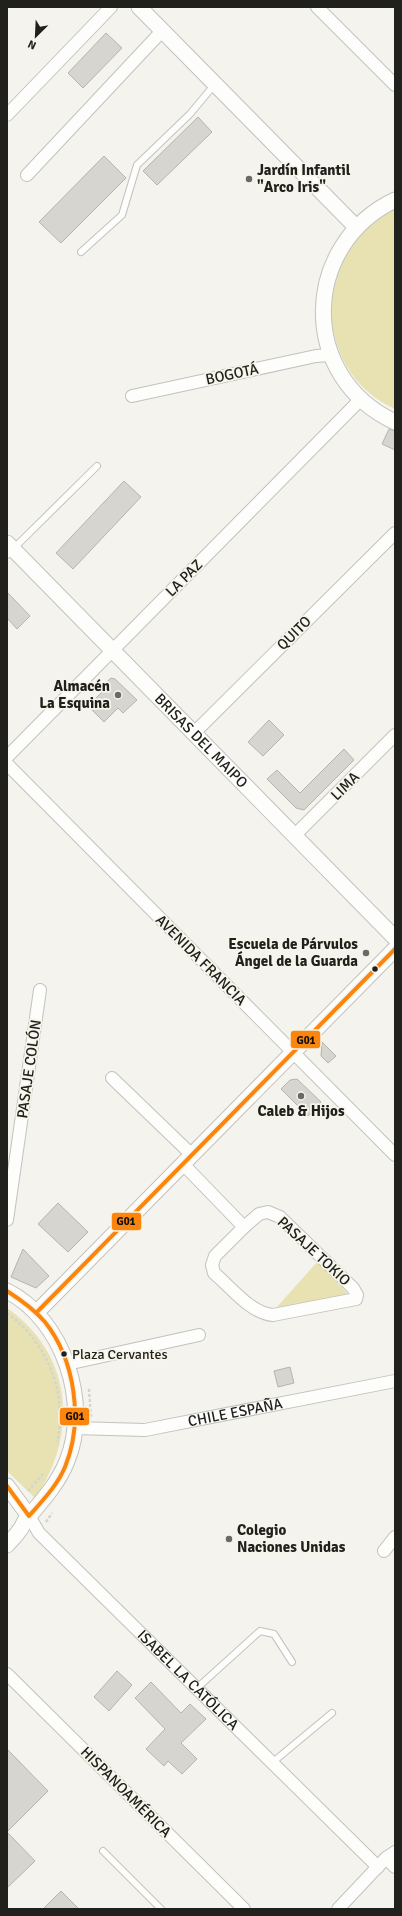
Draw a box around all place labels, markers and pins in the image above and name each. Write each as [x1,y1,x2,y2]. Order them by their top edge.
place label: Jardín Infantil "Arco Iris" [257,161,351,196]
marker: Jardín Infantil "Arco Iris" [244,174,254,184]
place label: Almacén La Esquina [39,677,110,712]
marker: Almacén La Esquina [113,690,123,700]
place label: Escuela de Párvulos Ángel de la Guarda [228,935,358,970]
marker: Escuela de Párvulos Ángel de la Guarda [361,948,371,958]
unlabelled marker [370,964,380,974]
marker: Caleb & Hijos [296,1091,306,1101]
place label: Caleb & Hijos [257,1102,345,1120]
place label: Plaza Cervantes [72,1346,168,1363]
marker: Plaza Cervantes [59,1349,69,1359]
place label: Colegio Naciones Unidas [237,1521,346,1556]
marker: Colegio Naciones Unidas [224,1534,234,1544]

